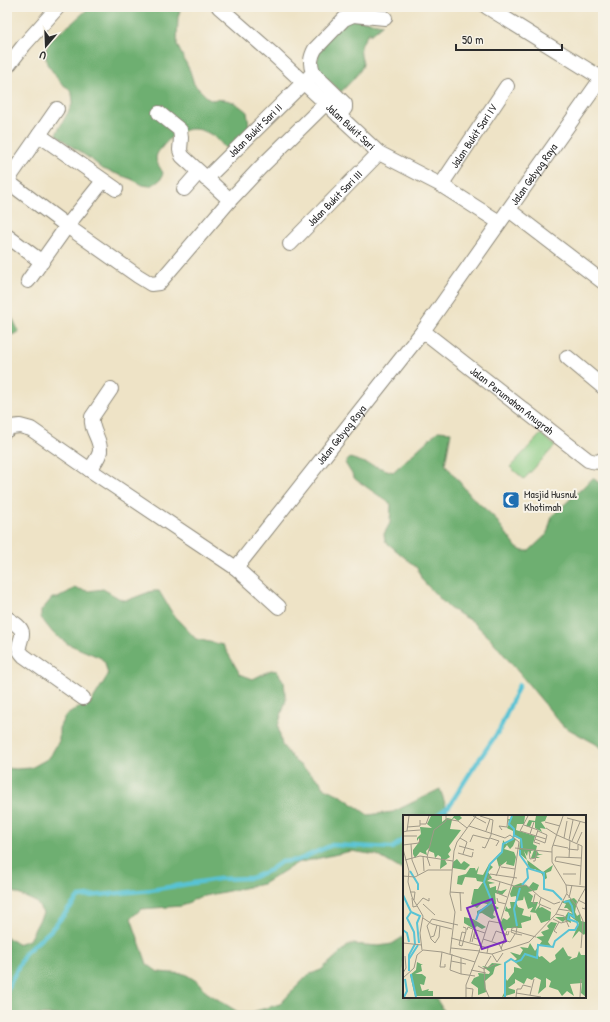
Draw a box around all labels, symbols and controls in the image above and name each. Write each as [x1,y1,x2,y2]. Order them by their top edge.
north arrow [26,26,66,66]
scale bar [456,26,562,52]
text: 50 m [462,31,483,48]
text: U [38,48,48,63]
street label: Jalan Bukit Sari [323,100,378,153]
street label: Jalan Bukit Sari II [225,101,285,160]
street label: Jalan Bukit Sari IV [447,101,501,171]
street label: Jalan Gebyog Raya [507,140,561,208]
street label: Jalan Bukit Sari III [304,167,365,229]
street label: Jalan Perumahan Anugrah [467,363,557,438]
street label: Jalan Gebyog Raya [313,401,369,467]
place label: Masjid Husnul Khotimah [524,487,577,514]
mosque icon: Masjid Husnul Khotimah [501,490,521,510]
inset map [403,815,586,998]

